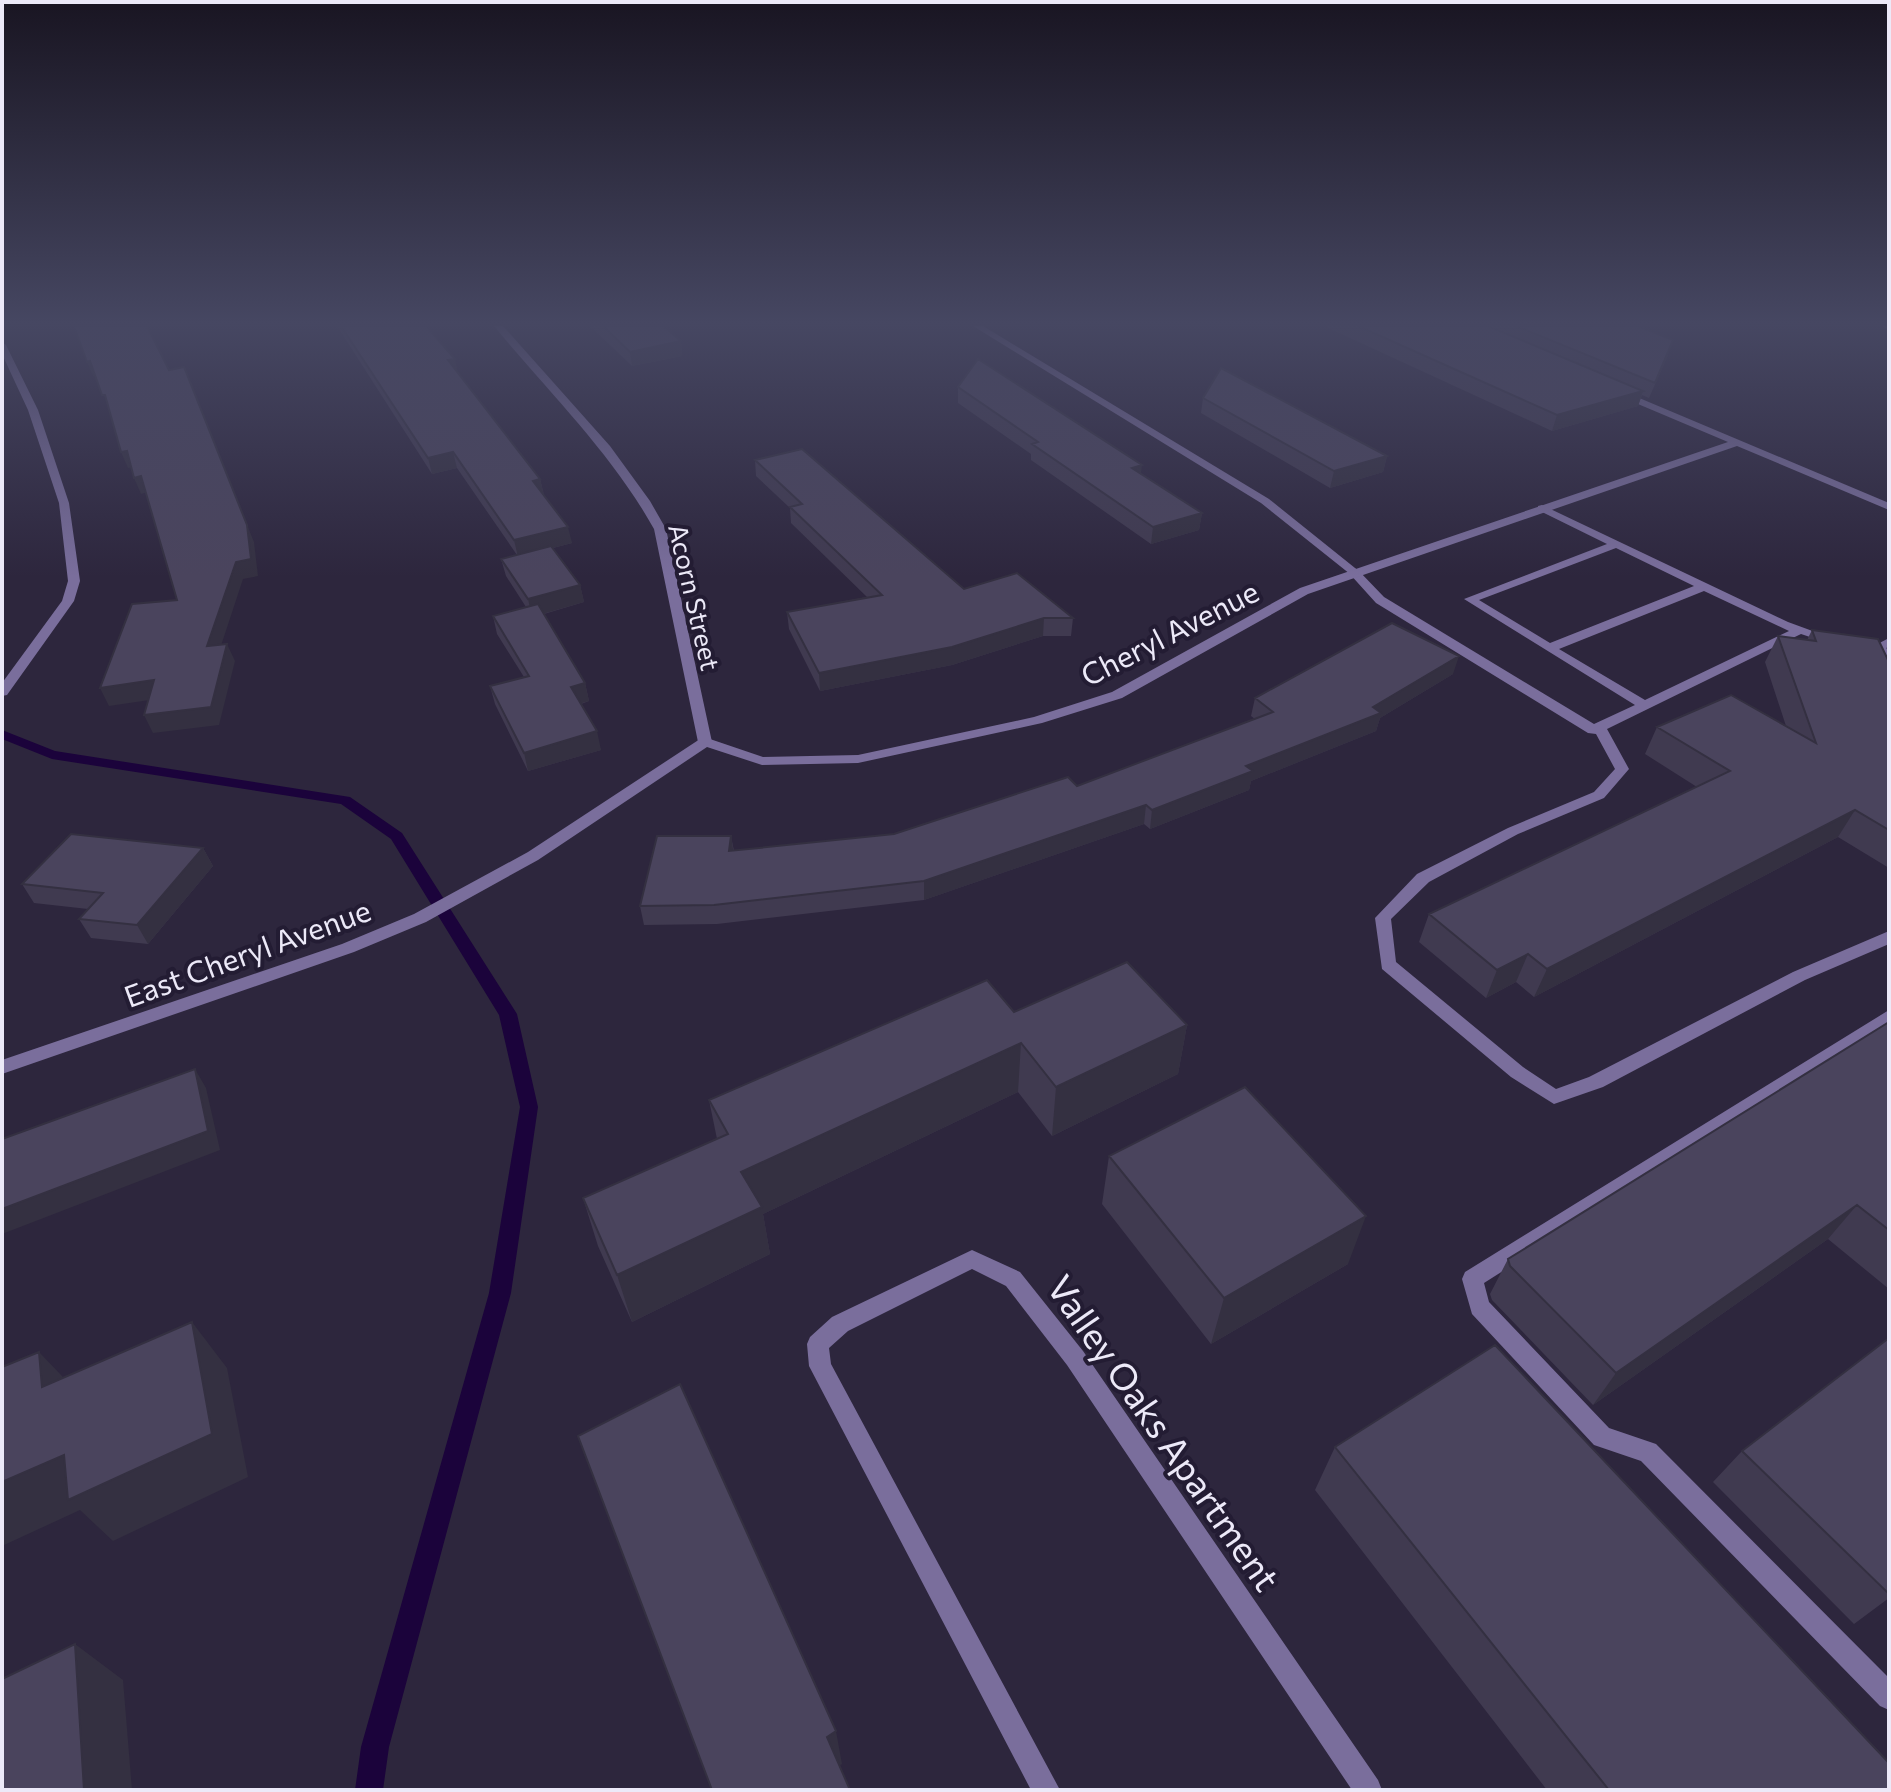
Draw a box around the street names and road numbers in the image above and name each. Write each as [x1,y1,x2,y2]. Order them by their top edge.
street label: Acorn Street [663,521,727,673]
street label: Cheryl Avenue [1074,571,1264,693]
street label: East Cheryl Avenue [119,890,375,1014]
street label: Valley Oaks Apartment [1039,1266,1291,1598]

